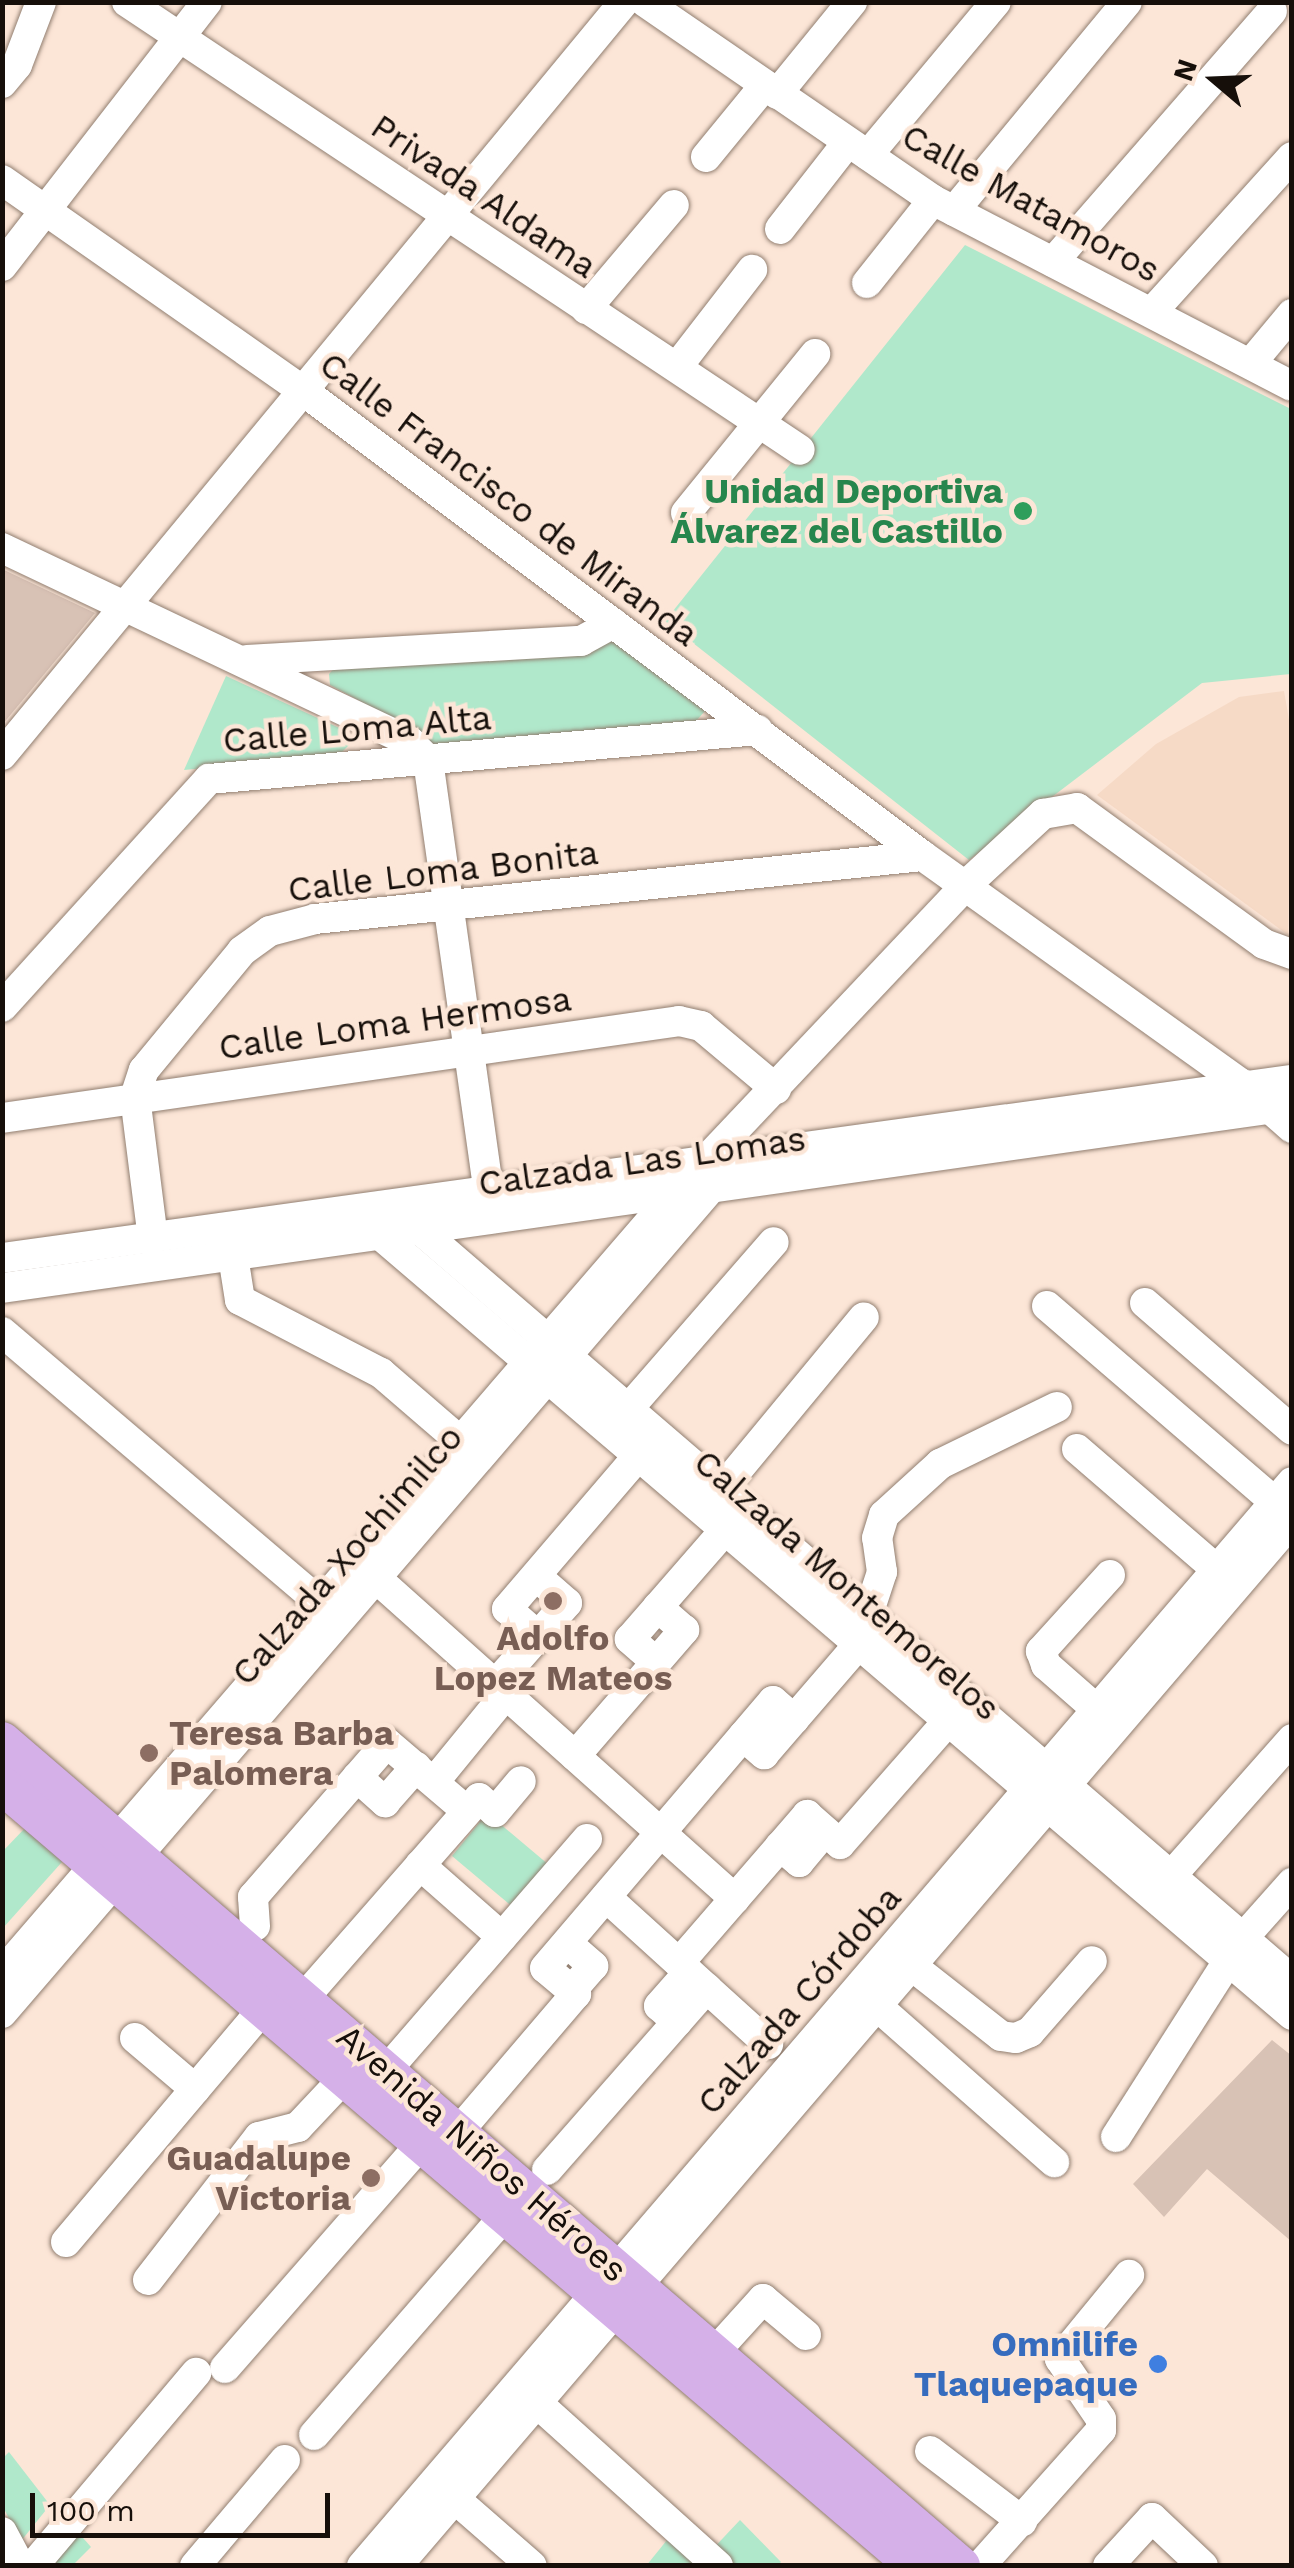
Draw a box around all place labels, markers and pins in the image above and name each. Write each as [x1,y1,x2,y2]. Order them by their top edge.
place label: Unidad Deportiva Álvarez del Castillo [670,470,1003,552]
marker: Unidad Deportiva Álvarez del Castillo [1012,500,1034,522]
marker: Adolfo Lopez Mateos [542,1590,564,1612]
place label: Adolfo Lopez Mateos [434,1617,672,1699]
place label: Teresa Barba Palomera [169,1712,394,1794]
marker: Teresa Barba Palomera [138,1742,160,1764]
place label: Guadalupe Victoria [166,2137,351,2219]
marker: Guadalupe Victoria [360,2167,382,2189]
place label: Omnilife Tlaquepaque [914,2323,1138,2405]
marker: Omnilife Tlaquepaque [1147,2353,1169,2375]

